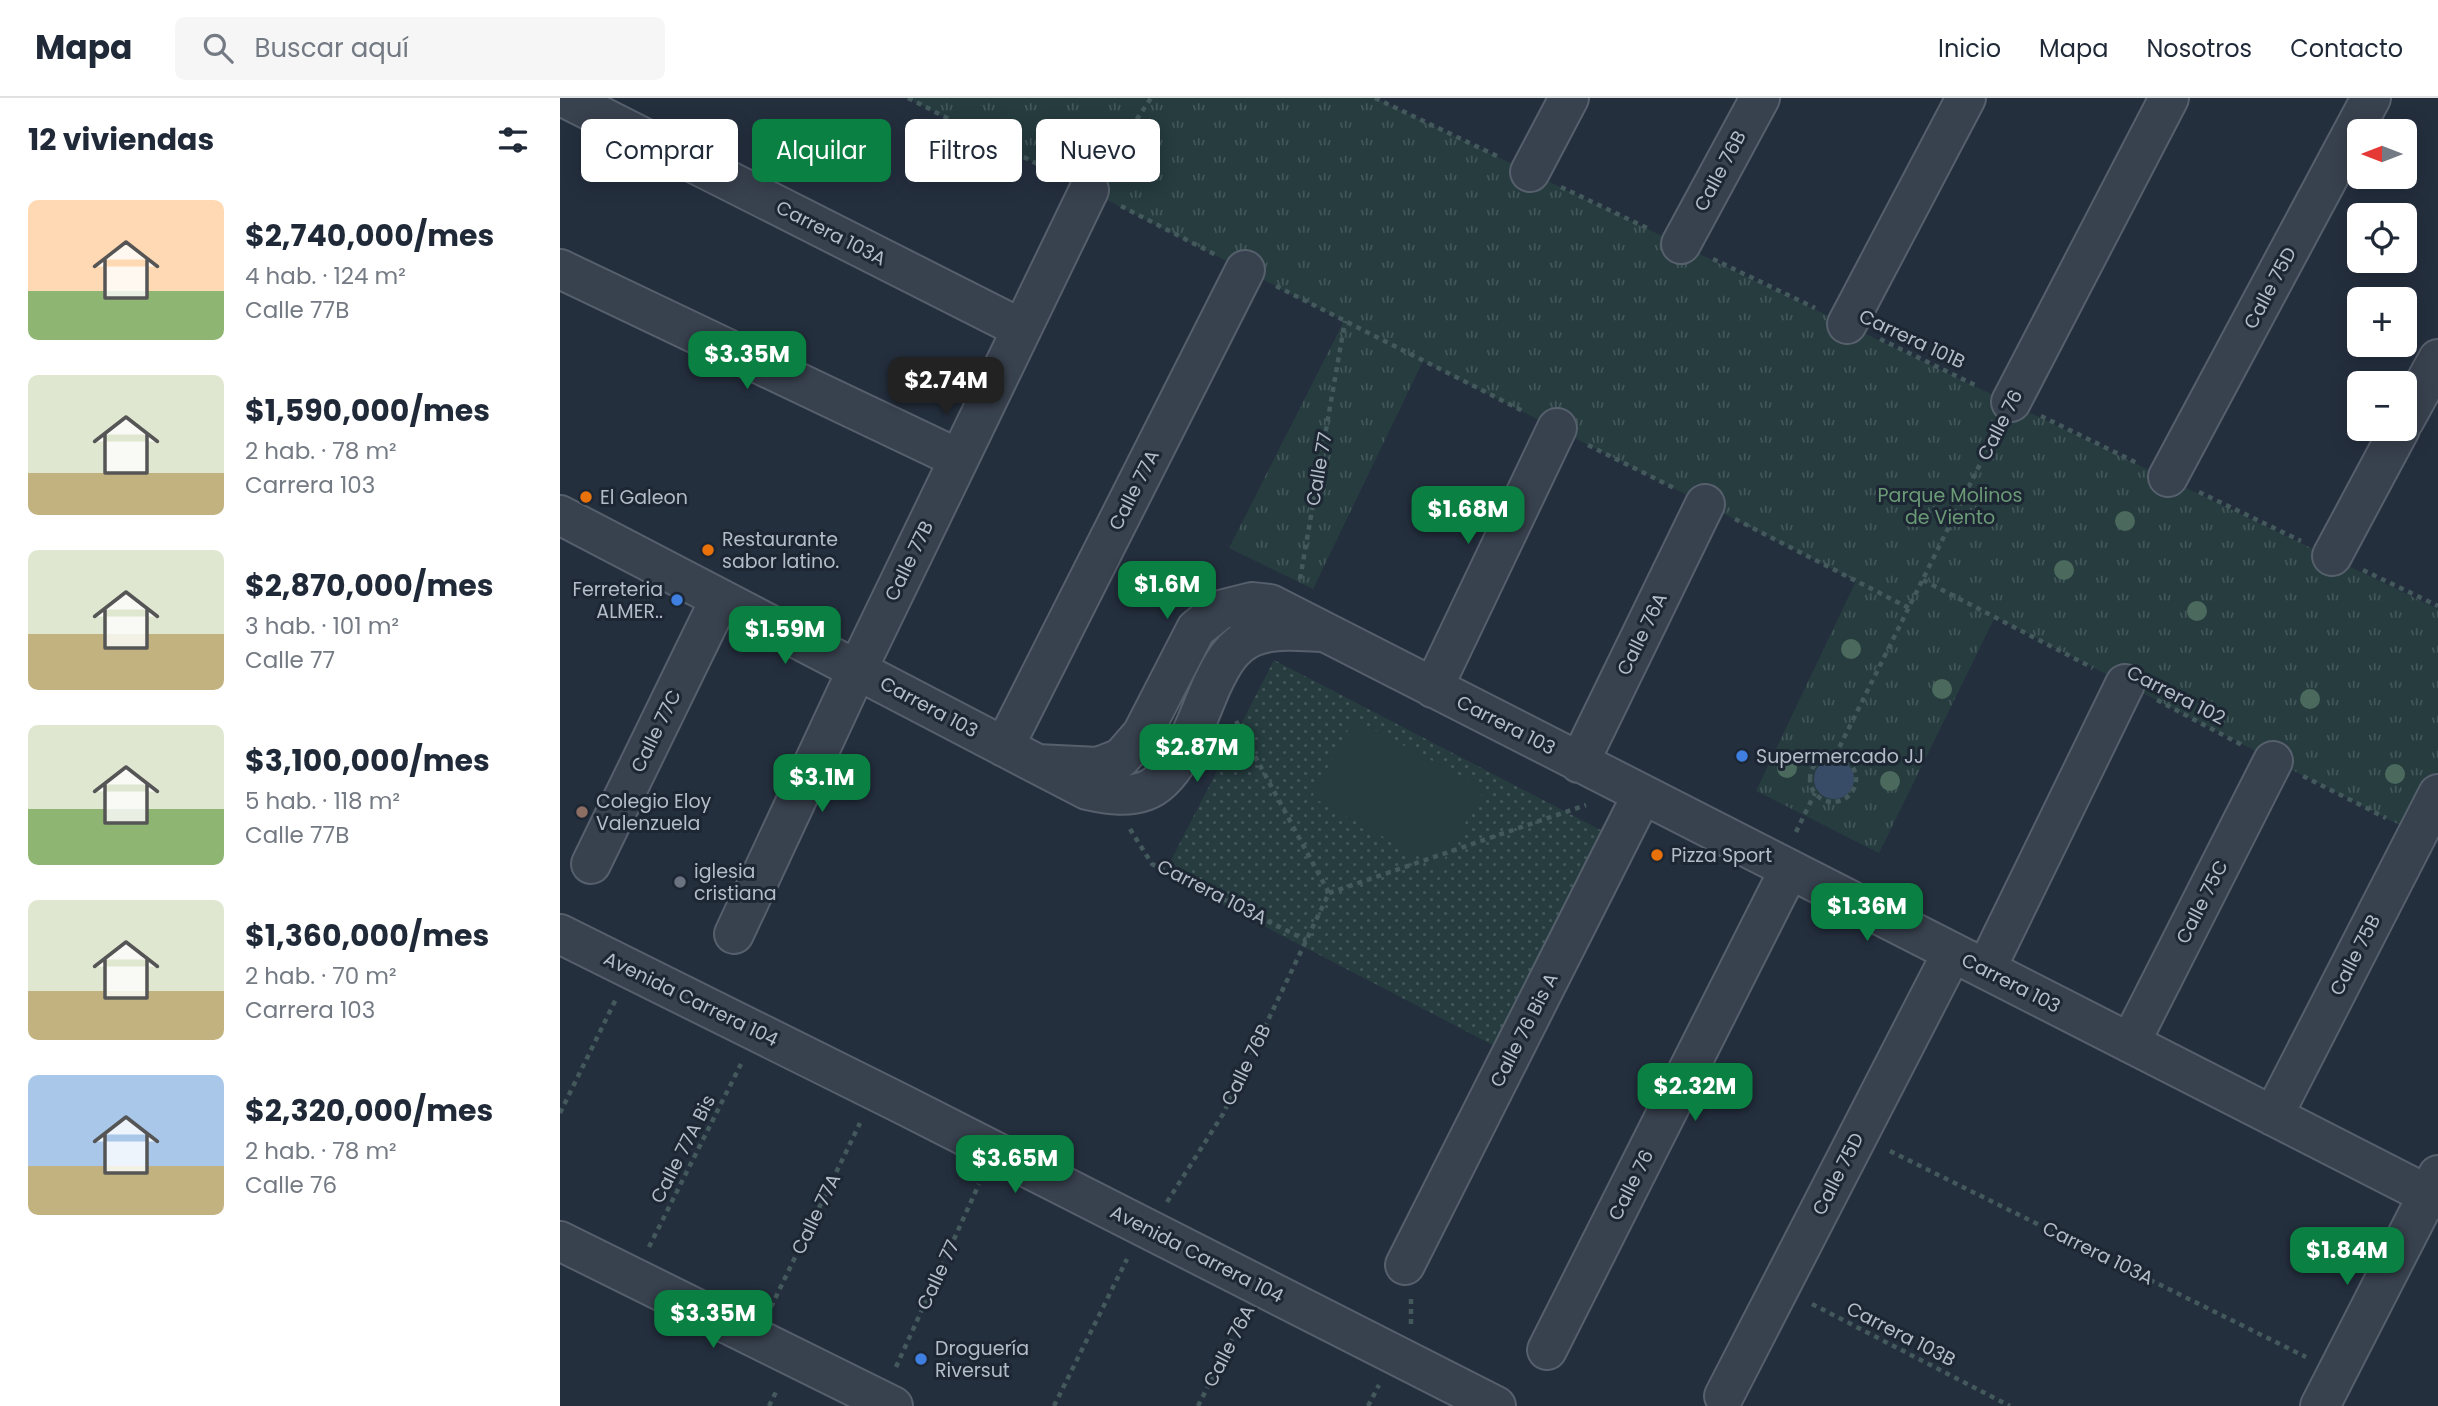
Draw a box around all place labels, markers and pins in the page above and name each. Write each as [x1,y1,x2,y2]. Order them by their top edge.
pin: $3.35M [690,331,804,391]
pin: $2.74M [889,358,1003,417]
place label: El Galeon [600,484,688,511]
pin: $1.68M [1411,486,1525,546]
marker: El Galeon [578,489,594,505]
place label: Restaurante sabor latino. [722,526,839,575]
marker: Restaurante sabor latino. [700,542,716,558]
pin: $1.6M [1118,561,1216,621]
place label: Ferreteria ALMER.. [572,576,663,625]
marker: Ferreteria ALMER.. [669,592,685,608]
pin: $1.59M [728,606,842,666]
pin: $2.87M [1140,724,1254,784]
place label: Supermercado JJ [1756,743,1924,770]
marker: Supermercado JJ [1734,748,1750,764]
pin: $3.1M [773,754,871,814]
place label: Colegio Eloy Valenzuela [596,788,712,837]
marker: Colegio Eloy Valenzuela [574,804,590,820]
place label: Pizza Sport [1671,842,1772,869]
marker: Pizza Sport [1649,847,1665,863]
place label: iglesia cristiana [694,858,777,907]
marker: iglesia cristiana [672,874,688,890]
pin: $1.36M [1810,884,1924,943]
pin: $2.32M [1638,1063,1752,1123]
pin: $3.65M [958,1136,1072,1195]
pin: $1.84M [2290,1228,2404,1287]
pin: $3.35M [656,1290,770,1350]
place label: Droguería Riversut [935,1335,1029,1384]
marker: Droguería Riversut [913,1351,929,1367]

